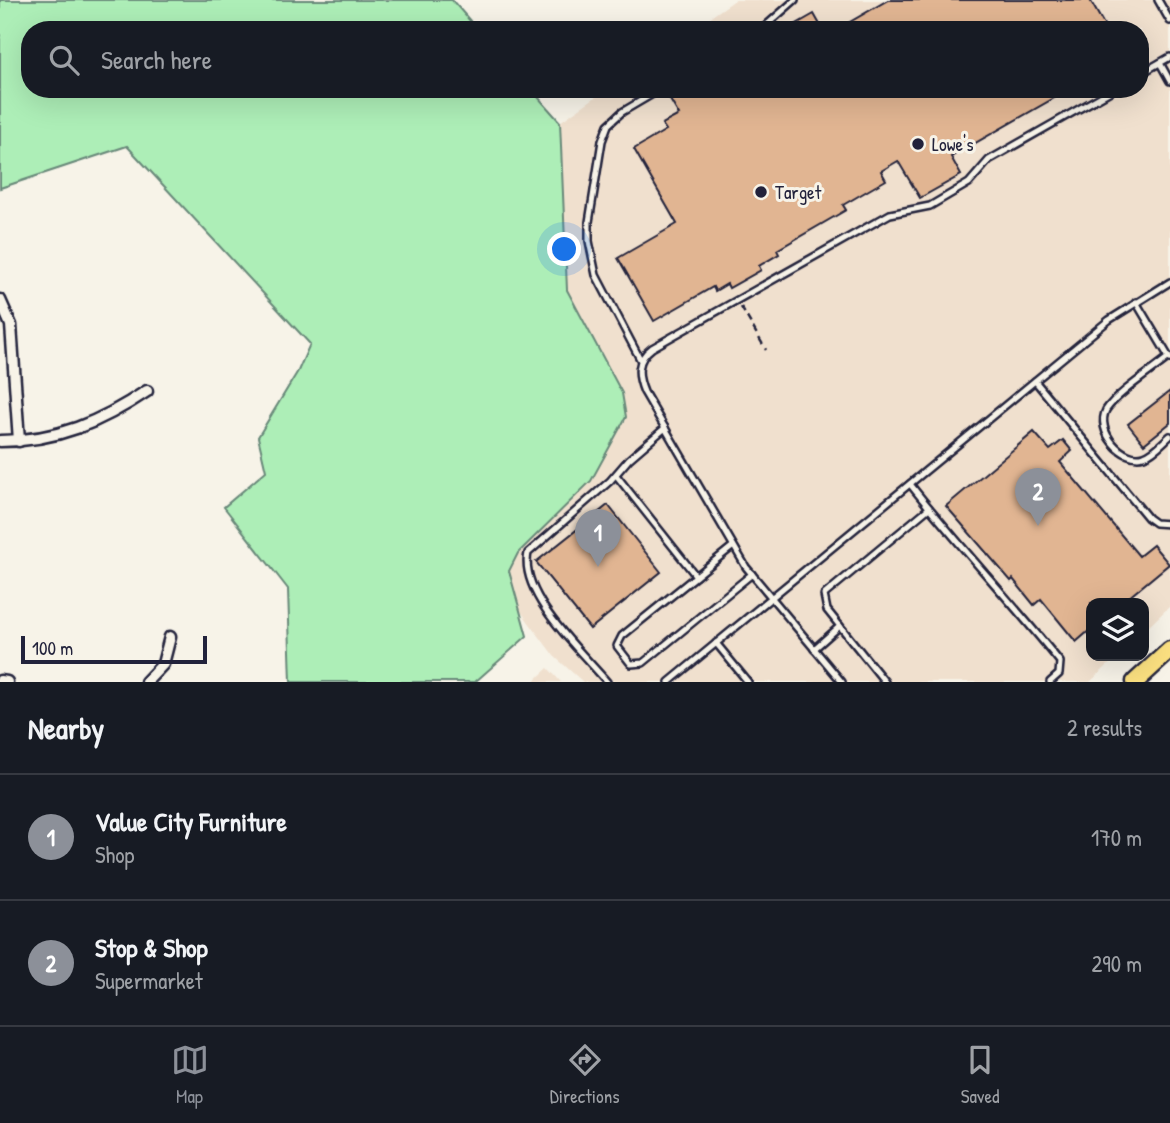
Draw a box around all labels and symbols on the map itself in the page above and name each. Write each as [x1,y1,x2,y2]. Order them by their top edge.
place label: Lowe's [932,131,974,157]
marker: Lowe's [910,136,926,152]
place label: Target [775,179,822,205]
marker: Target [753,184,769,200]
your location [547,232,581,266]
pin: 2 [1015,468,1061,526]
pin: 1 [575,509,621,567]
scale bar [21,633,206,665]

